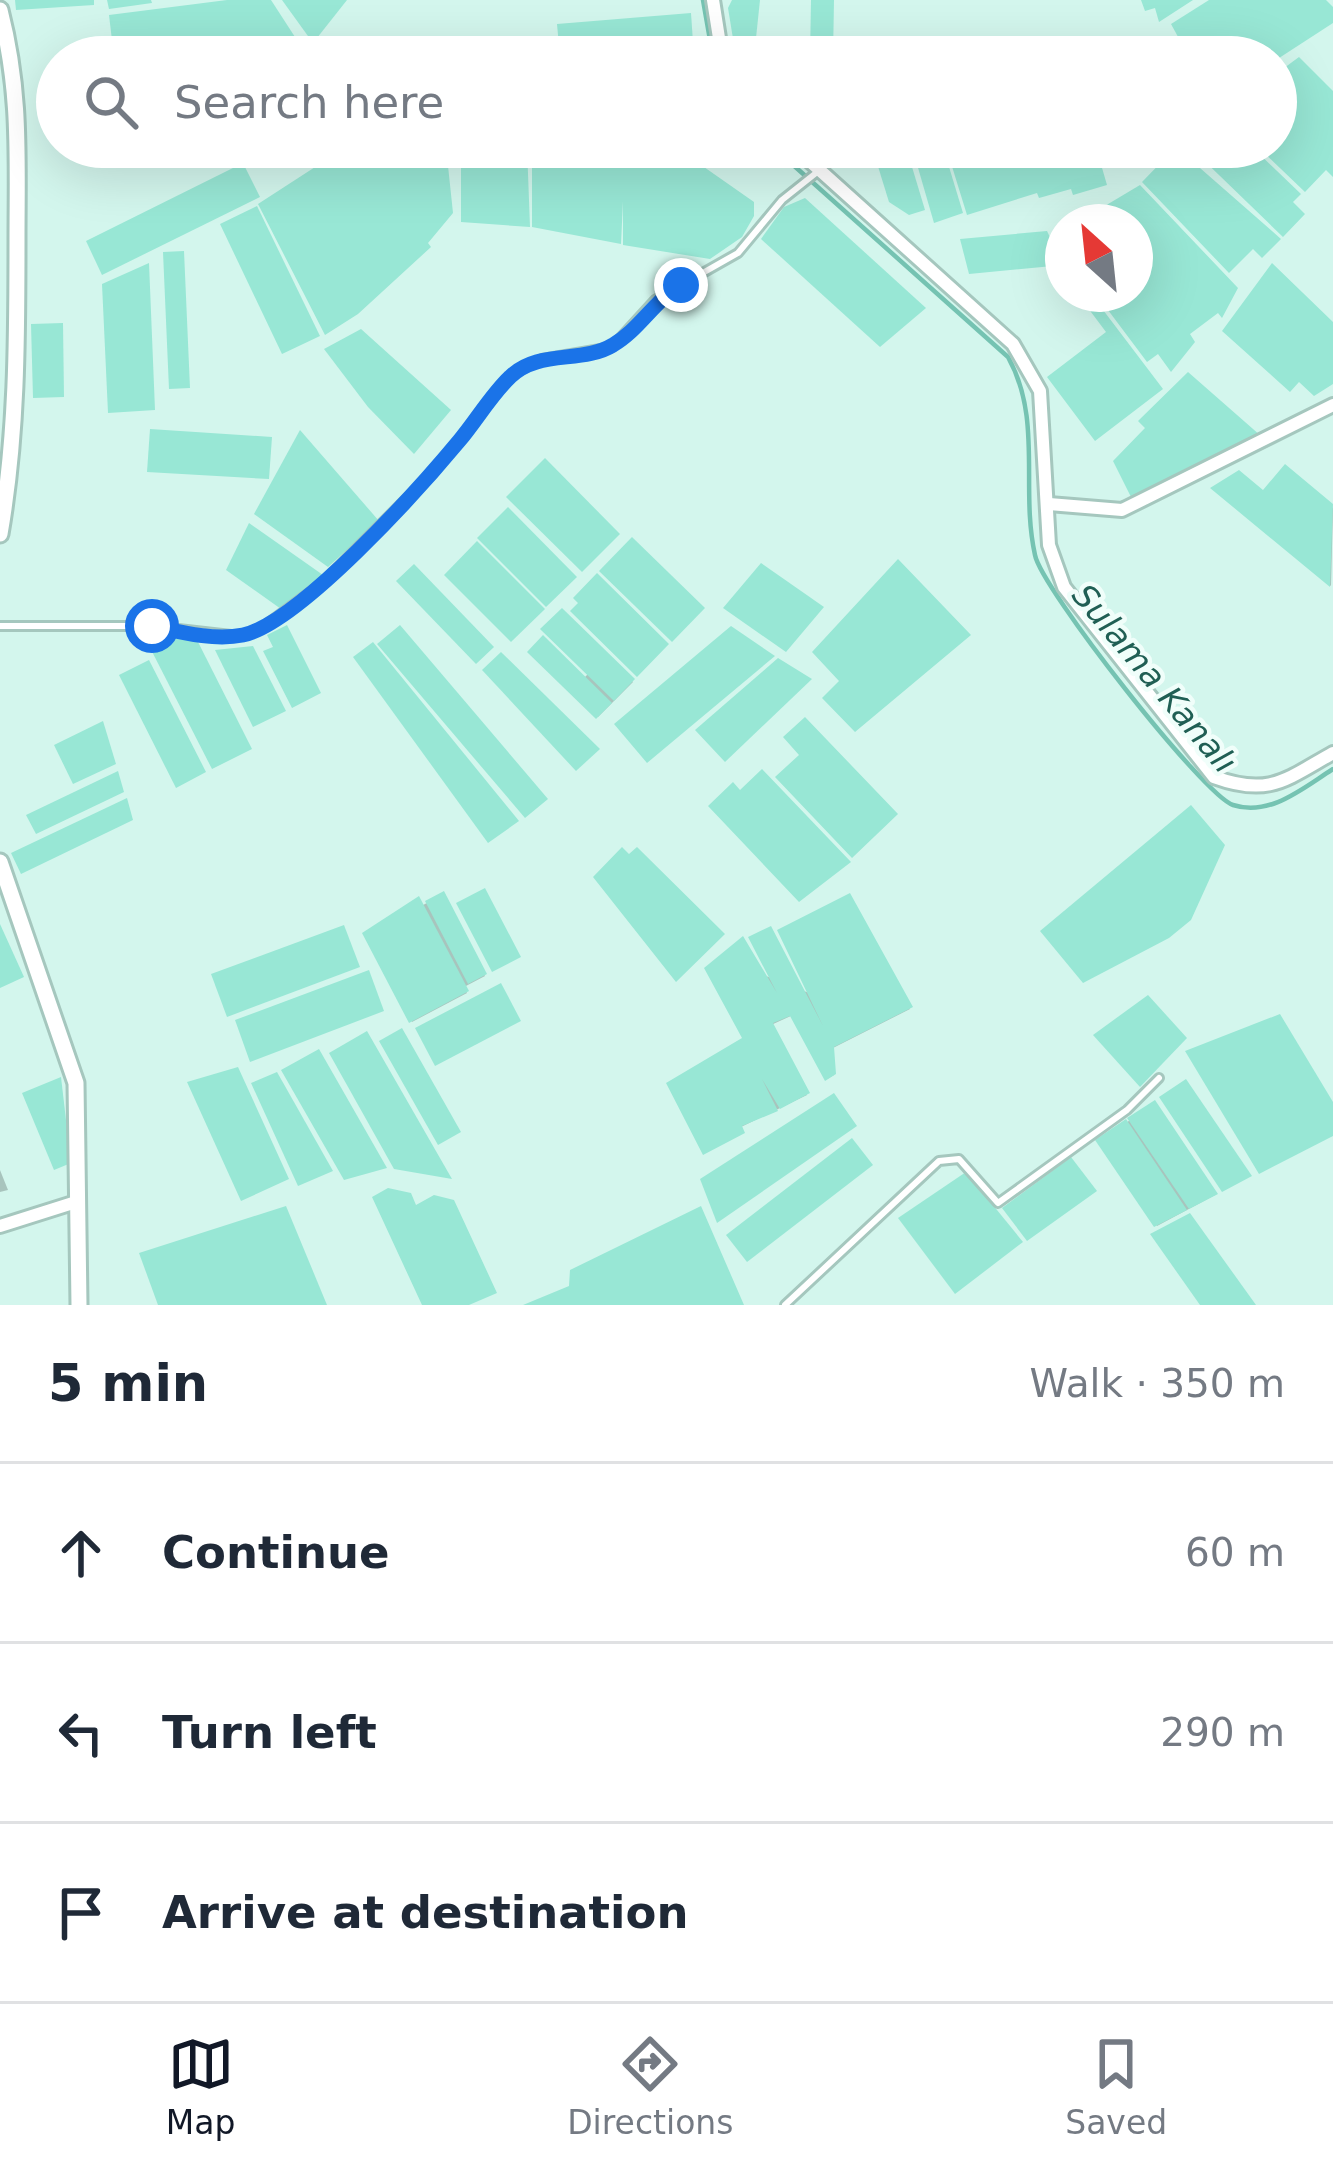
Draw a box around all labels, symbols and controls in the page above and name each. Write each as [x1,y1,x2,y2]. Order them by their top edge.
search box [36,36,1297,168]
icon: search [78,69,144,135]
text: Search here [174,76,444,129]
north arrow [1045,204,1153,312]
route end [654,258,708,312]
water label: Sulama Kanalı [1064,576,1245,781]
route start [125,599,179,653]
text: 5 min [48,1354,208,1413]
text: Walk · 350 m [1030,1361,1285,1406]
icon: ahead [48,1520,114,1586]
text: Continue [162,1526,390,1579]
text: 60 m [1185,1530,1285,1575]
icon: left [48,1700,114,1766]
text: Turn left [162,1706,377,1759]
text: 290 m [1160,1710,1285,1755]
icon: arrive [48,1880,114,1946]
text: Arrive at destination [162,1886,688,1939]
tab: Map [166,2031,236,2142]
tab: Directions [567,2031,733,2142]
tab: Saved [1065,2031,1167,2142]

